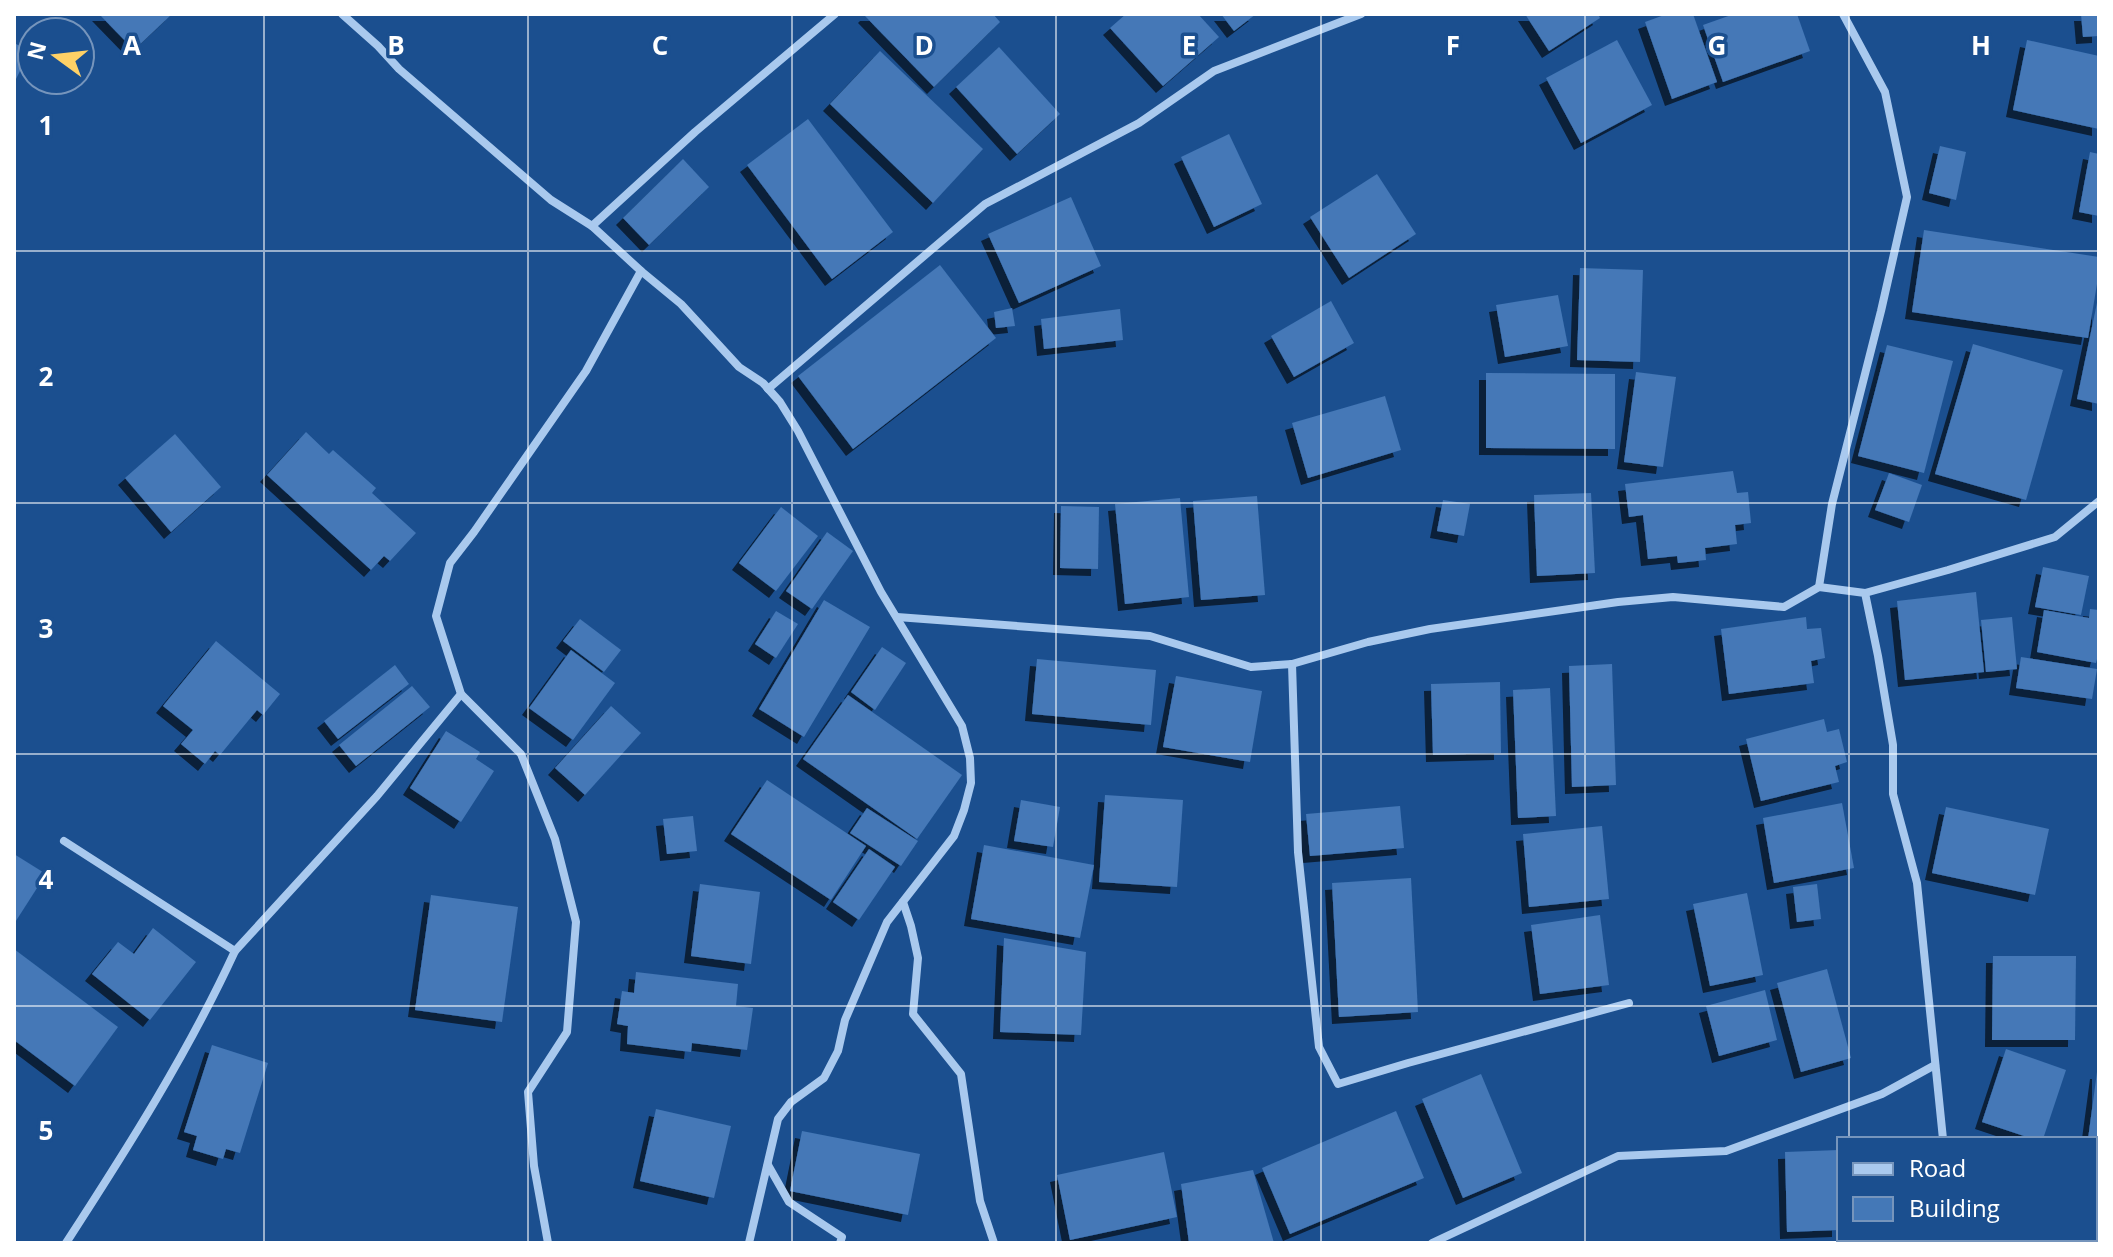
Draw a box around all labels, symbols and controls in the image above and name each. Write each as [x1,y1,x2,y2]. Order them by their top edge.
north arrow [16,16,96,96]
text: A [123,27,141,63]
text: B [387,27,405,63]
text: C [652,27,668,63]
text: D [914,27,934,63]
text: E [1182,27,1196,63]
text: F [1446,27,1460,63]
text: G [1708,27,1726,63]
text: H [1971,27,1991,63]
text: N [19,38,53,63]
text: 1 [39,107,53,143]
text: 2 [39,358,54,394]
text: 3 [39,610,53,646]
text: 4 [39,861,54,897]
text: 5 [39,1112,53,1148]
legend [1837,1137,2097,1241]
text: Road [1909,1151,1966,1184]
text: Building [1909,1191,2000,1224]

